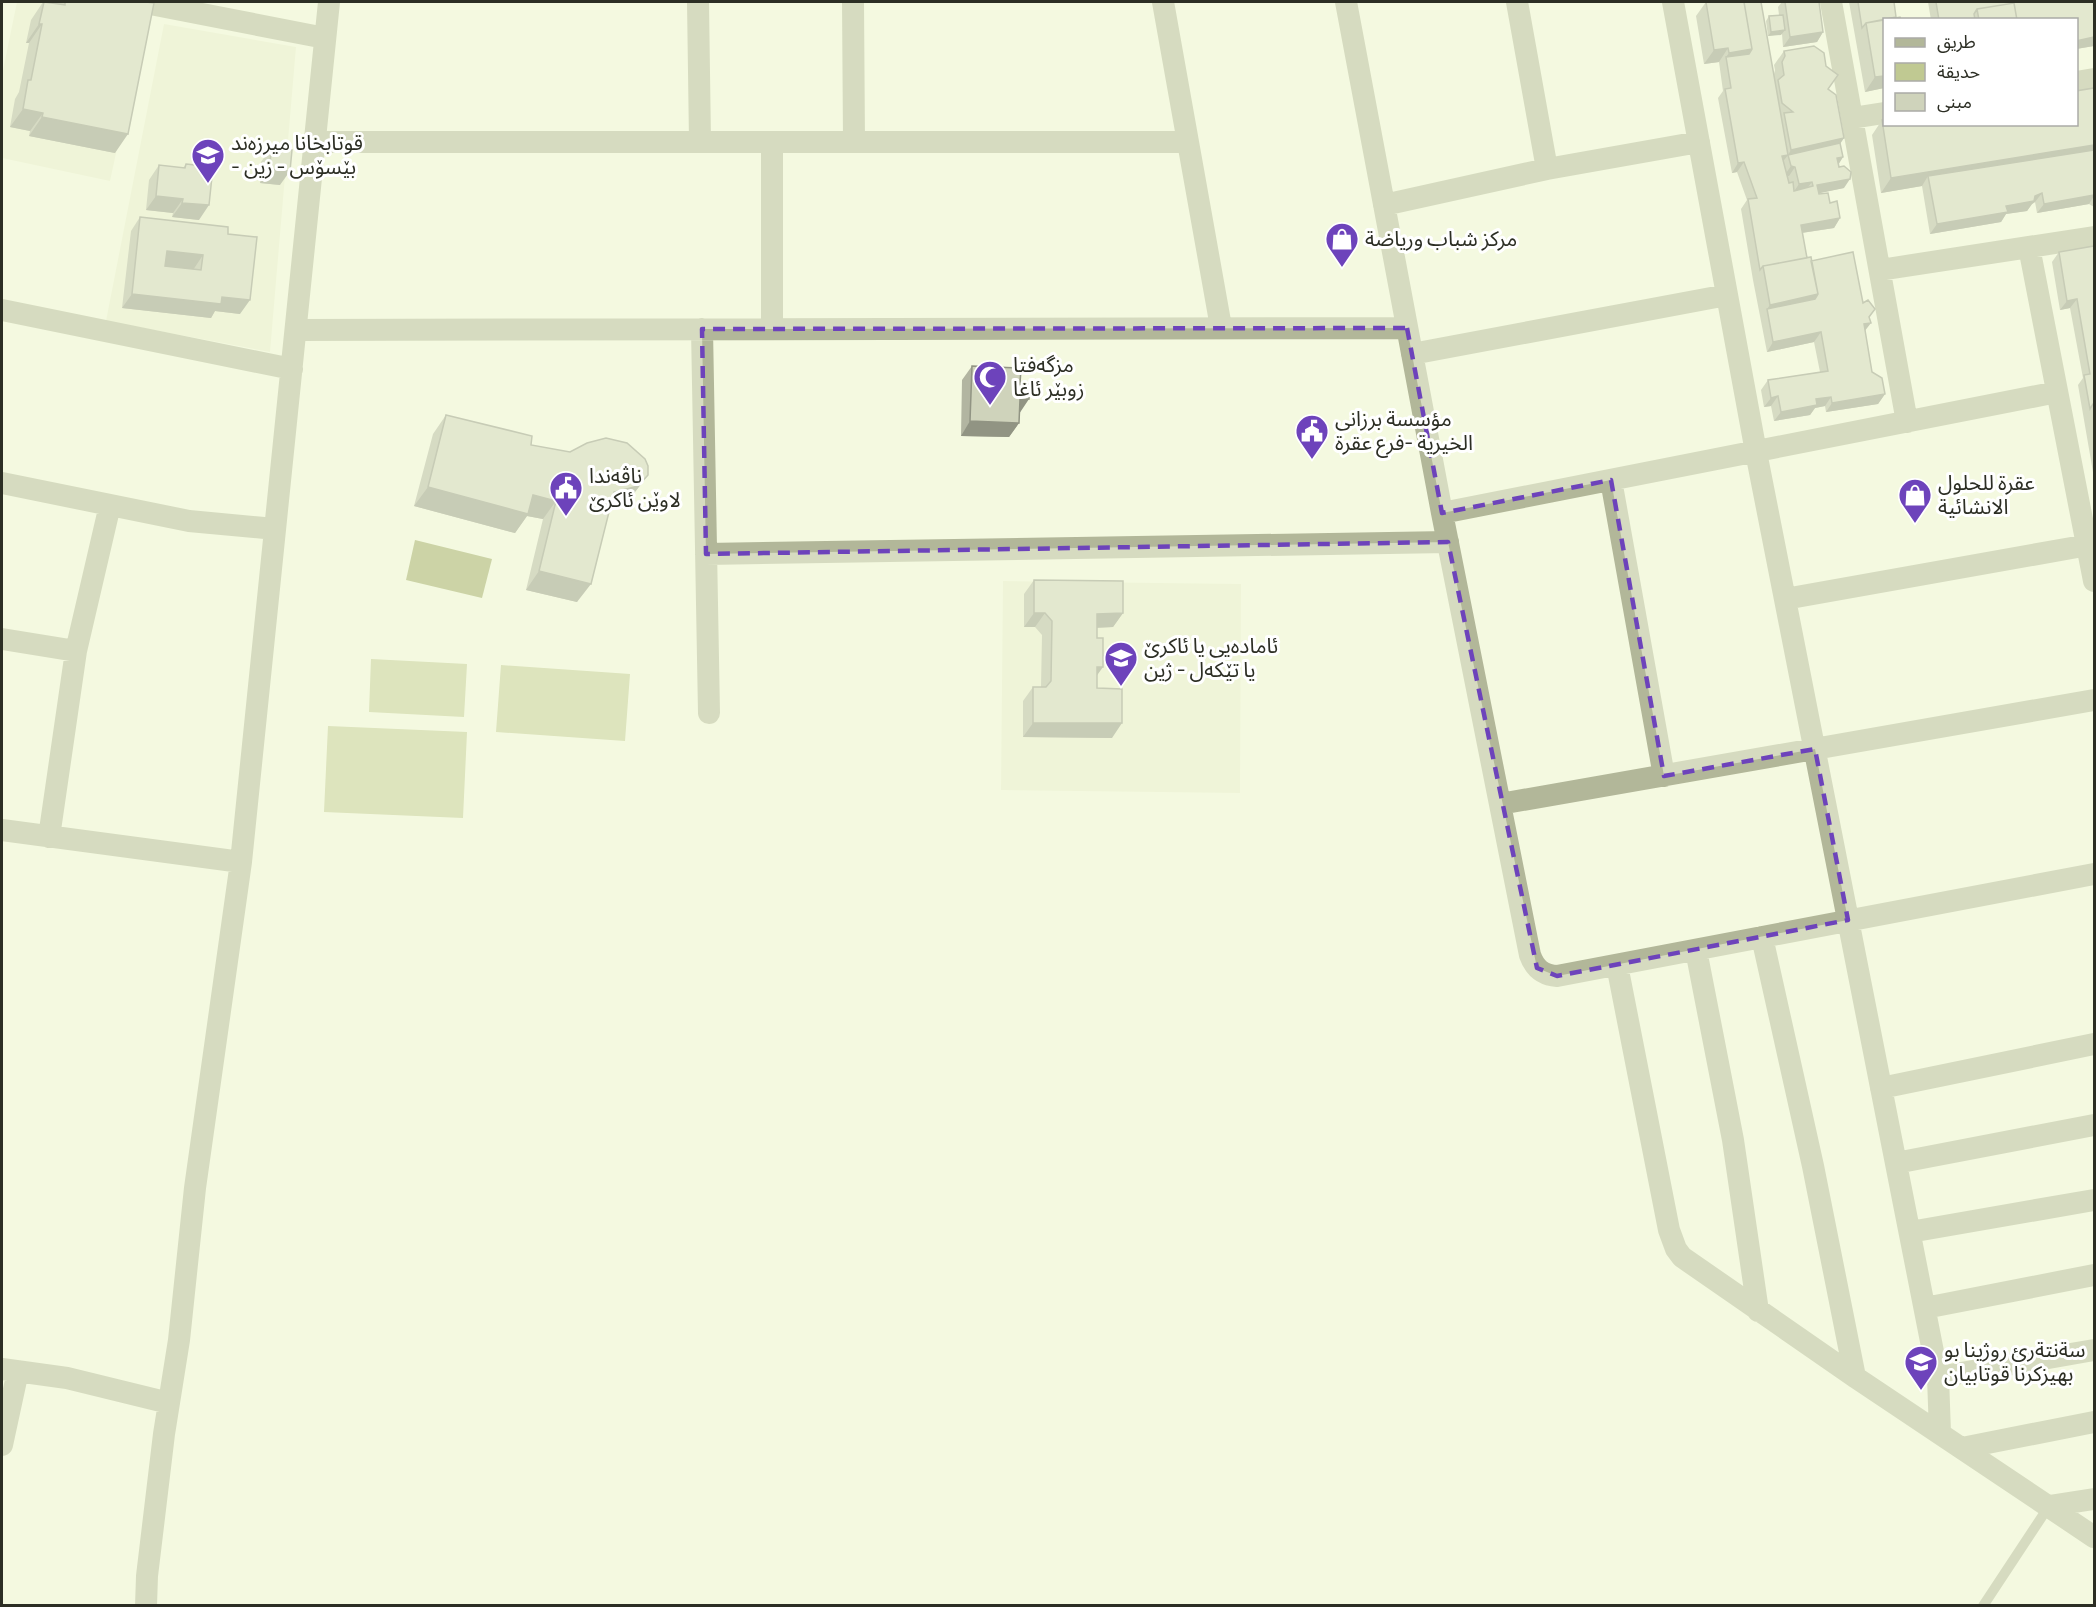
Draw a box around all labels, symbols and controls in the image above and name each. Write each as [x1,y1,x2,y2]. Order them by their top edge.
legend [1883,18,2078,126]
text: طريق [1937,30,1976,53]
text: حديقة [1937,60,1980,82]
text: مبنى [1937,90,1972,113]
place label: قوتابخانا میرزەند - بێسۆس - زین [231,129,363,179]
school or university icon: قوتابخانا میرزەند - بێسۆس - زین [190,137,226,184]
shop icon: مركز شباب ورياضة [1324,221,1360,268]
place label: مركز شباب ورياضة [1365,225,1517,251]
place label: مزگەفتا زوبێر ئاغا [1013,351,1084,401]
mosque icon: مزگەفتا زوبێر ئاغا [972,359,1008,406]
place label: مؤسسة برزانى الخيرية -فرع عقرة [1335,405,1473,458]
public building icon: مؤسسة برزانى الخيرية -فرع عقرة [1294,413,1330,460]
place label: ناڤەندا لاوێن ئاکرێ [589,462,681,512]
place label: عقرة للحلول الانشائیة [1938,469,2035,518]
public building icon: ناڤەندا لاوێن ئاکرێ [548,470,584,517]
shop icon: عقرة للحلول الانشائیة [1897,477,1933,524]
place label: ئامادەیی یا ئاکرێ یا تێکەل - ژین [1144,632,1278,682]
school or university icon: ئامادەیی یا ئاکرێ یا تێکەل - ژین [1103,640,1139,687]
place label: سةنتةرئ روژينا بو بهيزكرنا قوتابيان [1944,1336,2085,1386]
school or university icon: سةنتةرئ روژينا بو بهيزكرنا قوتابيان [1903,1344,1939,1391]

